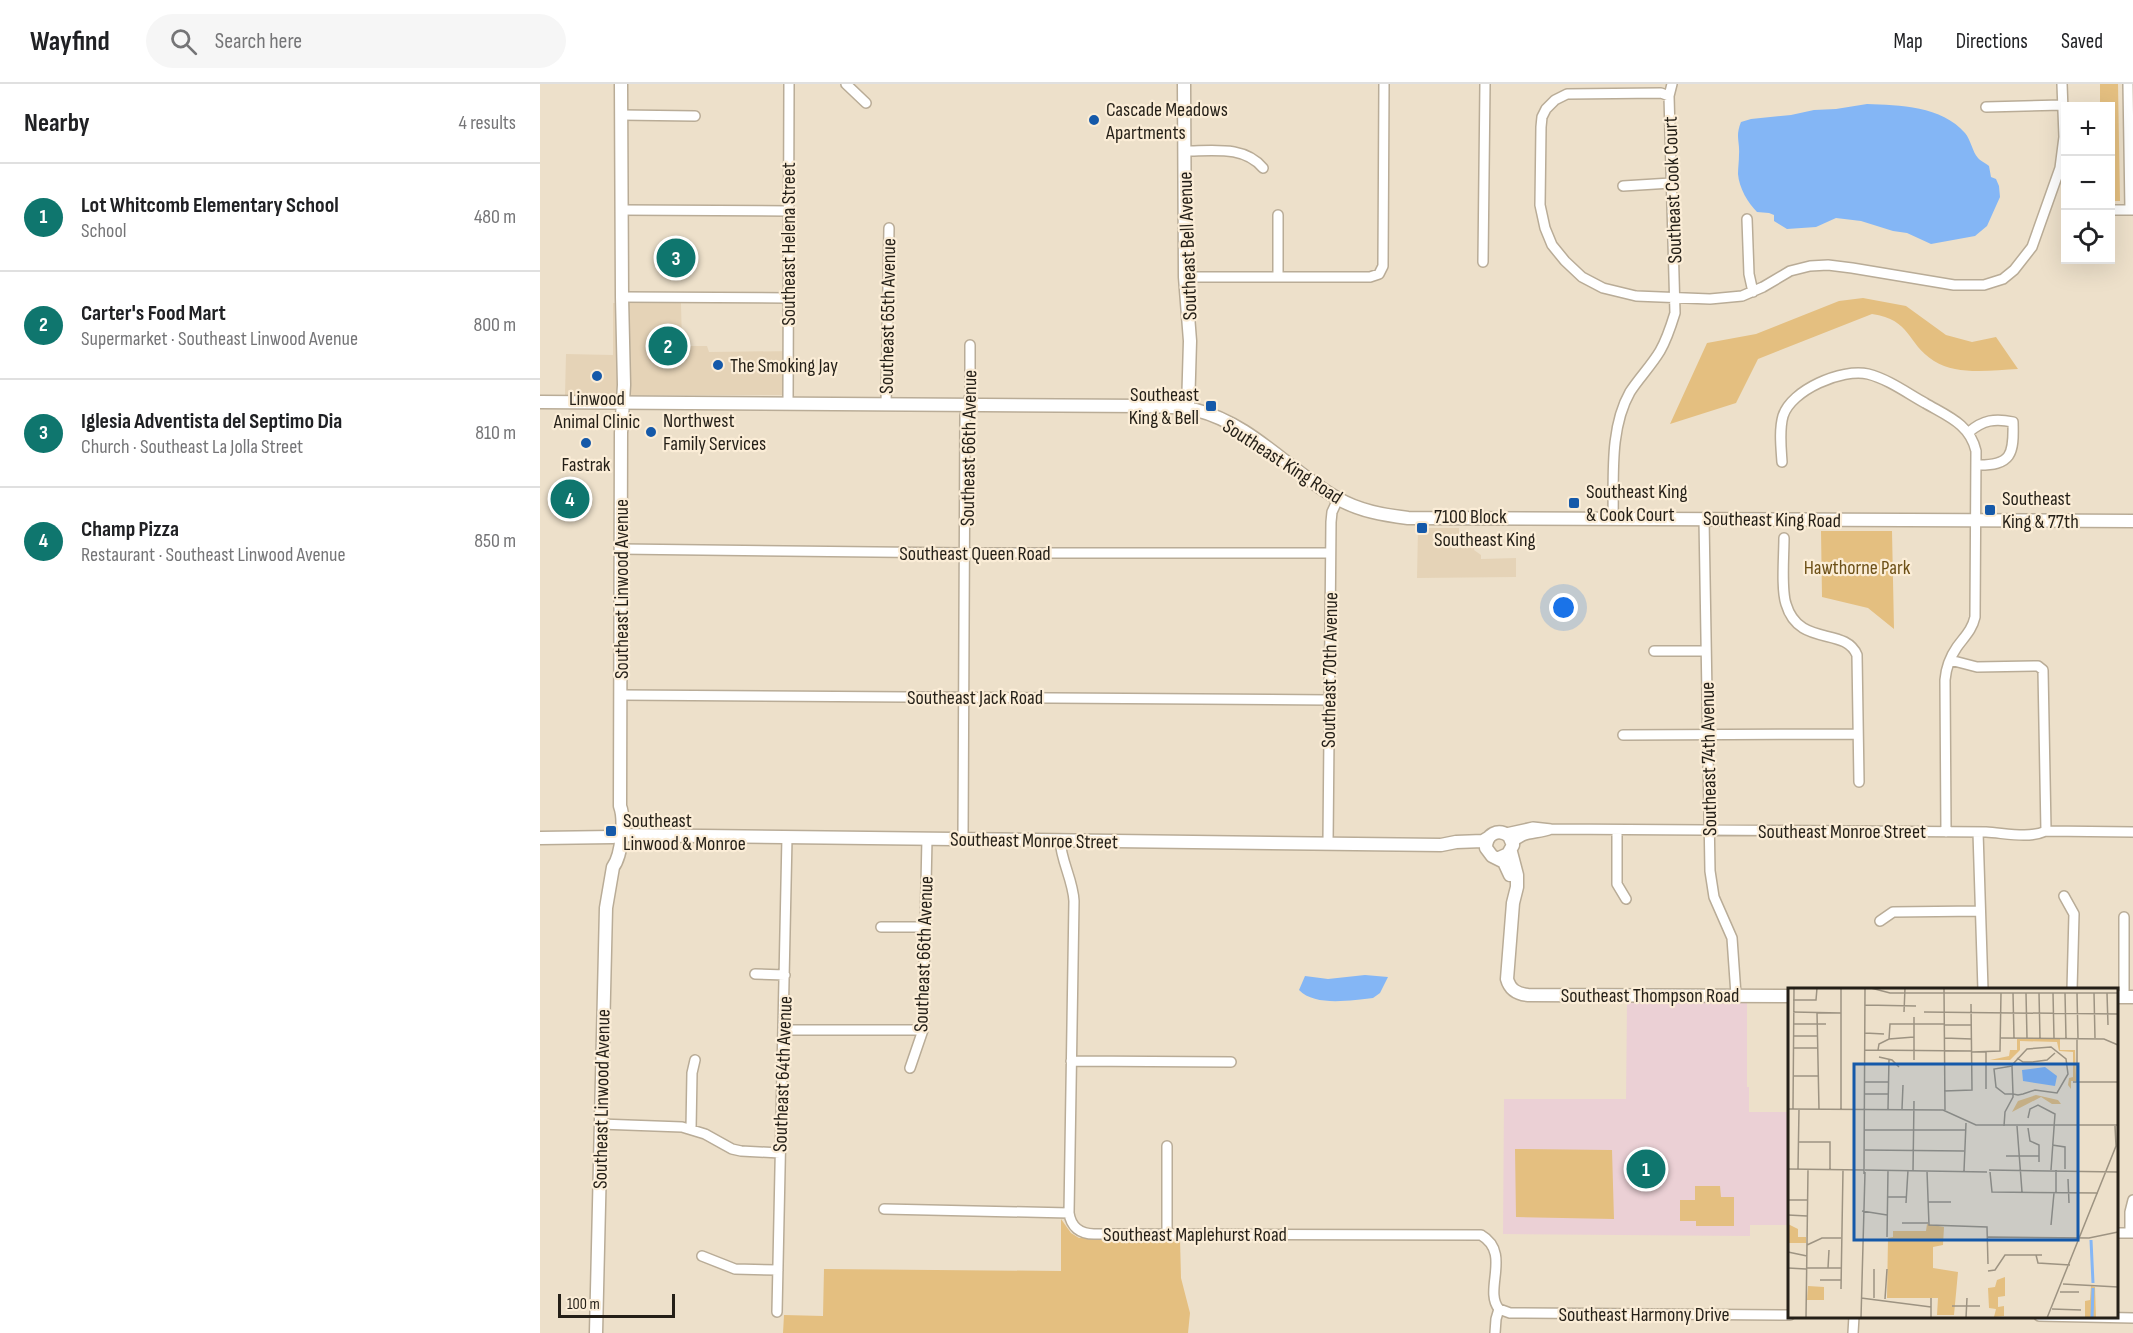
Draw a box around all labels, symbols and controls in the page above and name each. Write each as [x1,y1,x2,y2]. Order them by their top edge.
search box [146,14,566,68]
text: Wayfind [30,25,110,58]
icon: search [167,25,200,58]
text: Search here [215,28,302,55]
text: Map [1893,29,1923,54]
text: Directions [1956,29,2028,54]
text: Saved [2061,29,2103,54]
place label: Cascade Meadows Apartments [1105,98,1228,145]
map controls [2061,102,2115,264]
button: + [2061,102,2115,156]
text: Nearby [24,108,90,139]
text: 4 results [459,111,516,135]
marker: Cascade Meadows Apartments [1087,113,1101,127]
street label: Southeast Cook Court [1658,116,1688,264]
button: − [2061,156,2115,210]
street label: Southeast Helena Street [777,162,801,326]
street label: Southeast Bell Avenue [1173,171,1203,321]
text: Lot Whitcomb Elementary School [81,192,339,219]
text: 1 [40,205,47,229]
text: 480 m [474,205,516,229]
button: locate [2061,210,2115,264]
text: School [81,219,126,243]
pin: 3 [656,236,696,280]
street label: Southeast 65th Avenue [875,238,901,394]
text: Carter's Food Mart [81,300,226,327]
text: 2 [39,313,48,337]
text: 800 m [473,313,516,337]
pin: 2 [648,324,688,368]
text: Supermarket · Southeast Linwood Avenue [81,327,358,351]
place label: The Smoking Jay [730,354,838,378]
marker: The Smoking Jay [711,358,725,372]
marker: Linwood Animal Clinic [590,369,604,383]
street label: Southeast 66th Avenue [956,370,982,526]
place label: Southeast King & Bell [1129,383,1199,430]
place label: Linwood Animal Clinic [553,387,640,434]
marker: Southeast King & Bell [1204,399,1218,413]
text: Iglesia Adventista del Septimo Dia [81,408,342,435]
place label: Northwest Family Services [663,409,766,456]
street label: Southeast King Road [1218,414,1347,509]
text: 3 [39,421,48,445]
text: 810 m [475,421,516,445]
marker: Northwest Family Services [644,425,658,439]
text: Church · Southeast La Jolla Street [81,435,303,459]
marker: Fastrak [579,436,593,450]
place label: Fastrak [562,453,611,477]
pin: 4 [550,476,590,522]
place label: Southeast King & Cook Court [1586,480,1687,527]
place label: Southeast King & 77th [2002,487,2079,534]
marker: Southeast King & Cook Court [1567,496,1581,510]
street label: Southeast Linwood Avenue [610,499,634,679]
marker: Southeast King & 77th [1983,503,1997,517]
place label: 7100 Block Southeast King [1434,505,1535,552]
street label: Southeast King Road [1703,507,1841,533]
text: Champ Pizza [81,516,179,543]
marker: 7100 Block Southeast King [1415,521,1429,535]
text: 4 [39,529,48,553]
text: 850 m [474,529,516,553]
street label: Southeast Queen Road [899,542,1051,566]
text: Restaurant · Southeast Linwood Avenue [81,543,345,567]
park label: Hawthorne Park [1804,556,1911,580]
street label: Southeast 70th Avenue [1317,592,1343,748]
your location [1549,593,1578,622]
street label: Southeast 74th Avenue [1696,682,1722,836]
street label: Southeast Jack Road [907,686,1043,710]
place label: Southeast Linwood & Monroe [623,809,746,856]
street label: Southeast Monroe Street [1758,820,1926,844]
marker: Southeast Linwood & Monroe [604,824,618,838]
street label: Southeast Monroe Street [950,828,1118,854]
street label: Southeast 66th Avenue [909,875,939,1033]
street label: Southeast Thompson Road [1561,984,1739,1008]
inset map [1788,988,2118,1318]
street label: Southeast 64th Avenue [768,996,798,1153]
street label: Southeast Linwood Avenue [588,1009,616,1189]
pin: 1 [1626,1146,1666,1192]
street label: Southeast Maplehurst Road [1103,1223,1287,1247]
scale bar [558,1291,675,1318]
text: 100 m [567,1295,600,1314]
street label: Southeast Harmony Drive [1558,1303,1730,1327]

